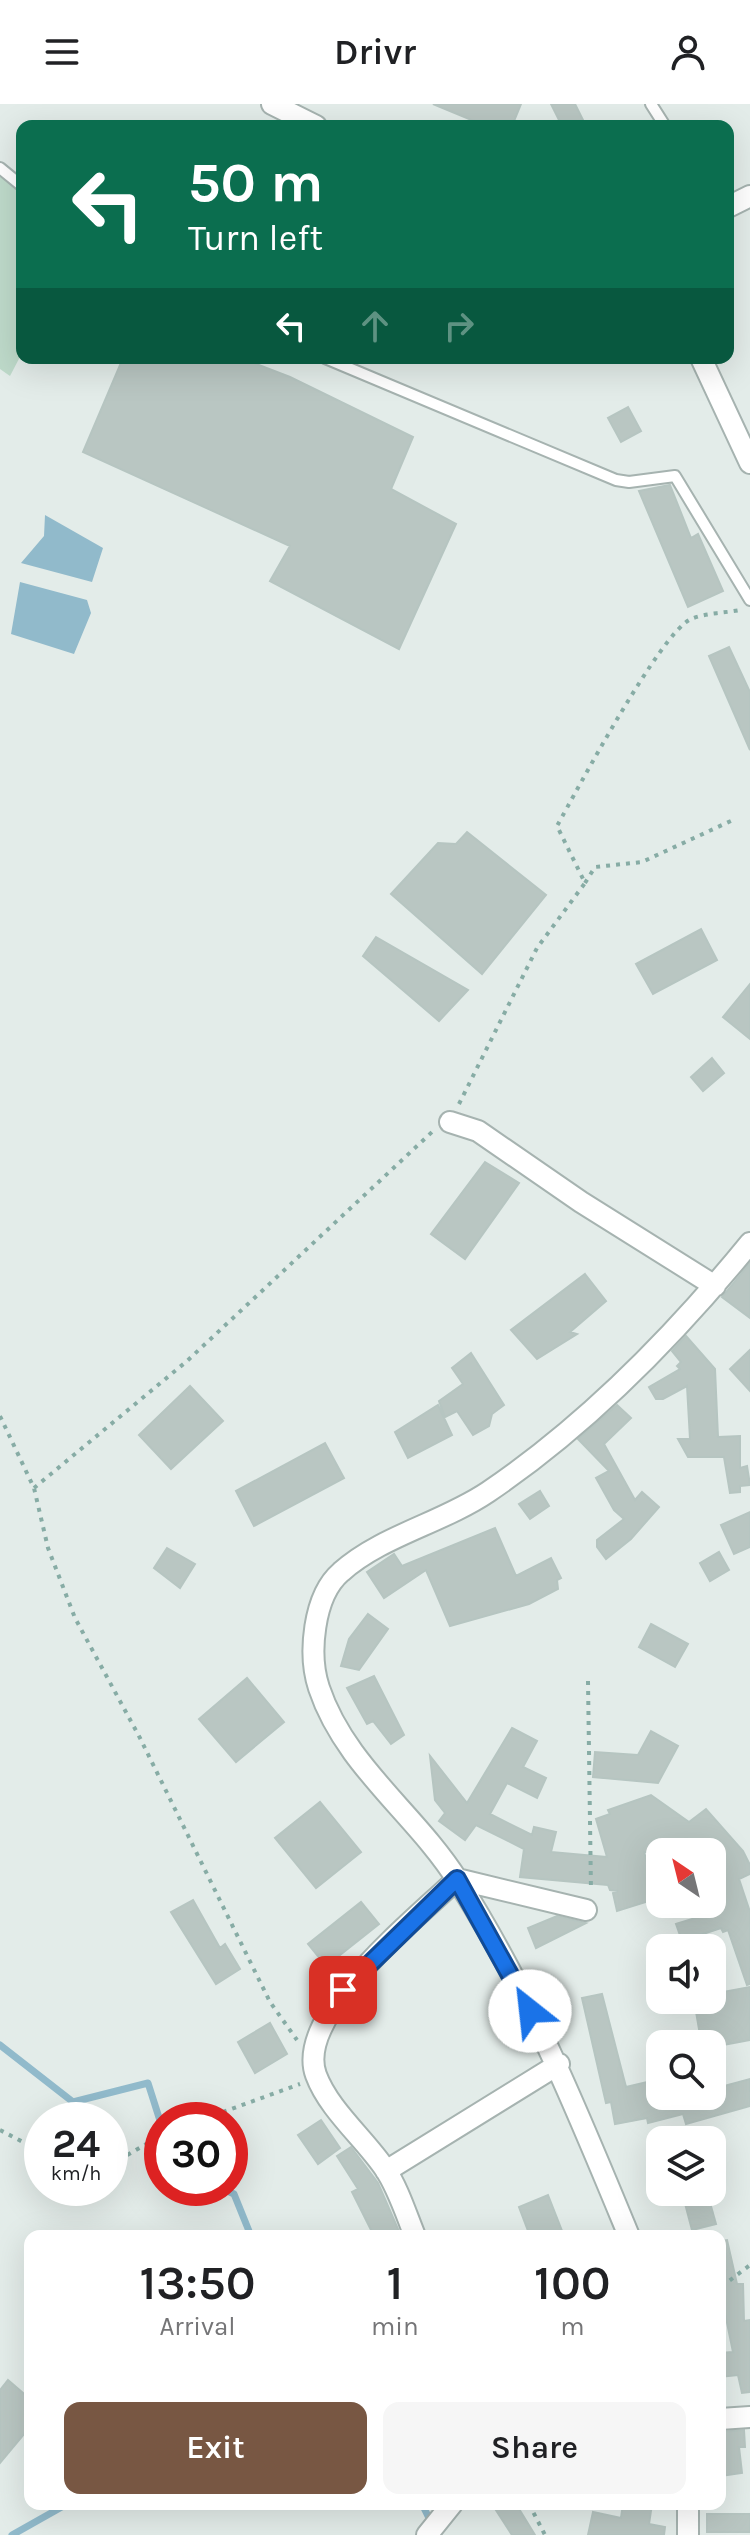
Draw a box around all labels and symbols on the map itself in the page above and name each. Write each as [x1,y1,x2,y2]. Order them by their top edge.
north arrow [646,1838,726,1918]
pin [309,1956,377,2024]
position arrow [488,1969,572,2053]
speed limit sign: 30 [144,2102,248,2206]

